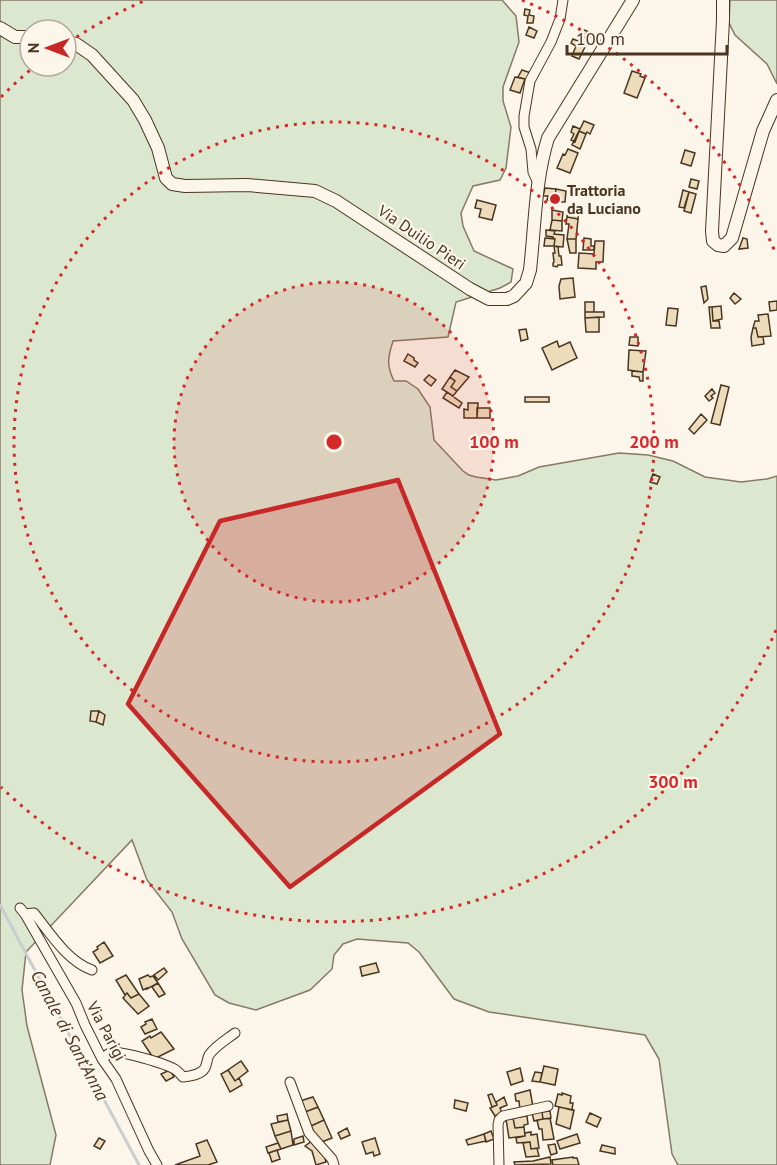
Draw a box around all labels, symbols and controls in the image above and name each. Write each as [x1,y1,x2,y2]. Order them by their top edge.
north arrow [18,18,78,78]
scale bar [567,18,728,56]
text: 100 m [576,27,625,50]
text: N [23,43,43,53]
place label: Trattoria da Luciano [567,180,641,218]
marker: Trattoria da Luciano [548,192,562,206]
street label: Via Duilio Pieri [373,200,470,274]
text: 100 m [469,430,519,453]
text: 200 m [629,430,679,453]
centre of rings [324,432,344,452]
text: 300 m [648,770,698,793]
water label: Canale di Sant'Anna [26,966,114,1104]
street label: Via Parigi [83,997,131,1064]

